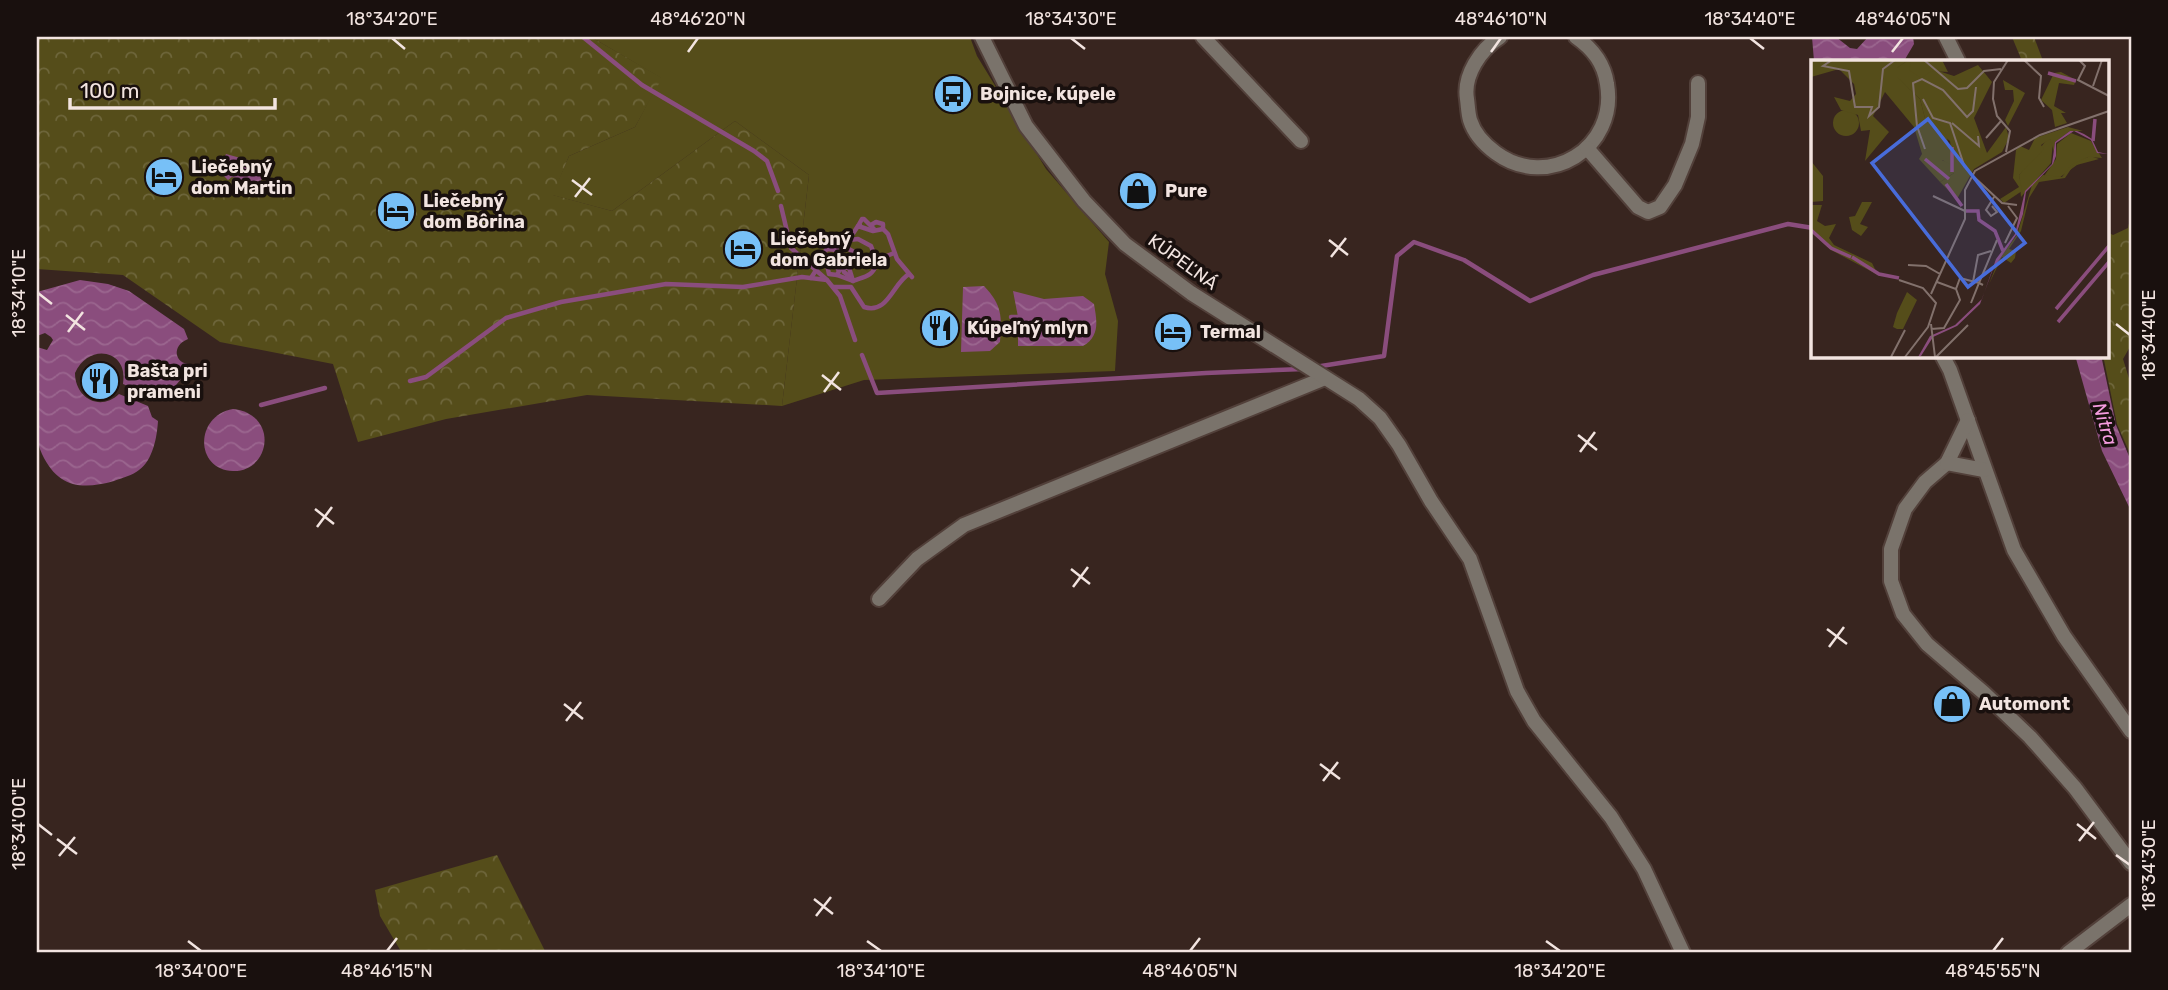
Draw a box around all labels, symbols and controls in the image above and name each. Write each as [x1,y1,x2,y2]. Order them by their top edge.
text: 18°34'20"E [346,8,438,30]
text: 48°46'20"N [650,8,746,30]
text: 18°34'30"E [1025,8,1117,30]
text: 48°46'10"N [1455,8,1547,30]
text: 18°34'40"E [1705,8,1795,30]
text: 48°46'05"N [1855,8,1951,30]
inset map [1811,60,2108,357]
scale bar [70,66,275,110]
bus stop icon: Bojnice, kúpele [932,73,974,115]
text: 100 m [80,78,139,103]
place label: Bojnice, kúpele [980,83,1116,105]
hotel icon: Liečebný dom Martin [143,156,185,198]
place label: Liečebný dom Martin [191,156,293,199]
shop icon: Pure [1117,170,1159,212]
place label: Pure [1165,180,1208,202]
hotel icon: Liečebný dom Bôrina [375,190,417,232]
place label: Liečebný dom Bôrina [423,190,525,233]
hotel icon: Liečebný dom Gabriela [722,228,764,270]
place label: Liečebný dom Gabriela [770,228,887,271]
street label: KÚPEĽNÁ [1144,229,1222,295]
text: 18°34'10"E [8,249,30,337]
text: 18°34'40"E [2138,290,2160,380]
restaurant icon: Kúpeľný mlyn [919,307,961,349]
hotel icon: Termal [1152,311,1194,353]
place label: Kúpeľný mlyn [967,317,1088,339]
place label: Termal [1200,321,1261,343]
restaurant icon: Bašta pri prameni [79,360,121,402]
place label: Bašta pri prameni [127,360,208,403]
water label: Nitra [2088,400,2122,448]
shop icon: Automont [1931,683,1973,725]
place label: Automont [1979,693,2070,715]
text: 18°34'00"E [8,778,30,870]
text: 18°34'30"E [2138,819,2160,911]
text: 18°34'00"E [155,960,247,982]
text: 48°46'15"N [341,960,433,982]
text: 18°34'10"E [837,960,925,982]
text: 48°46'05"N [1142,960,1238,982]
text: 18°34'20"E [1514,960,1606,982]
text: 48°45'55"N [1945,960,2041,982]

